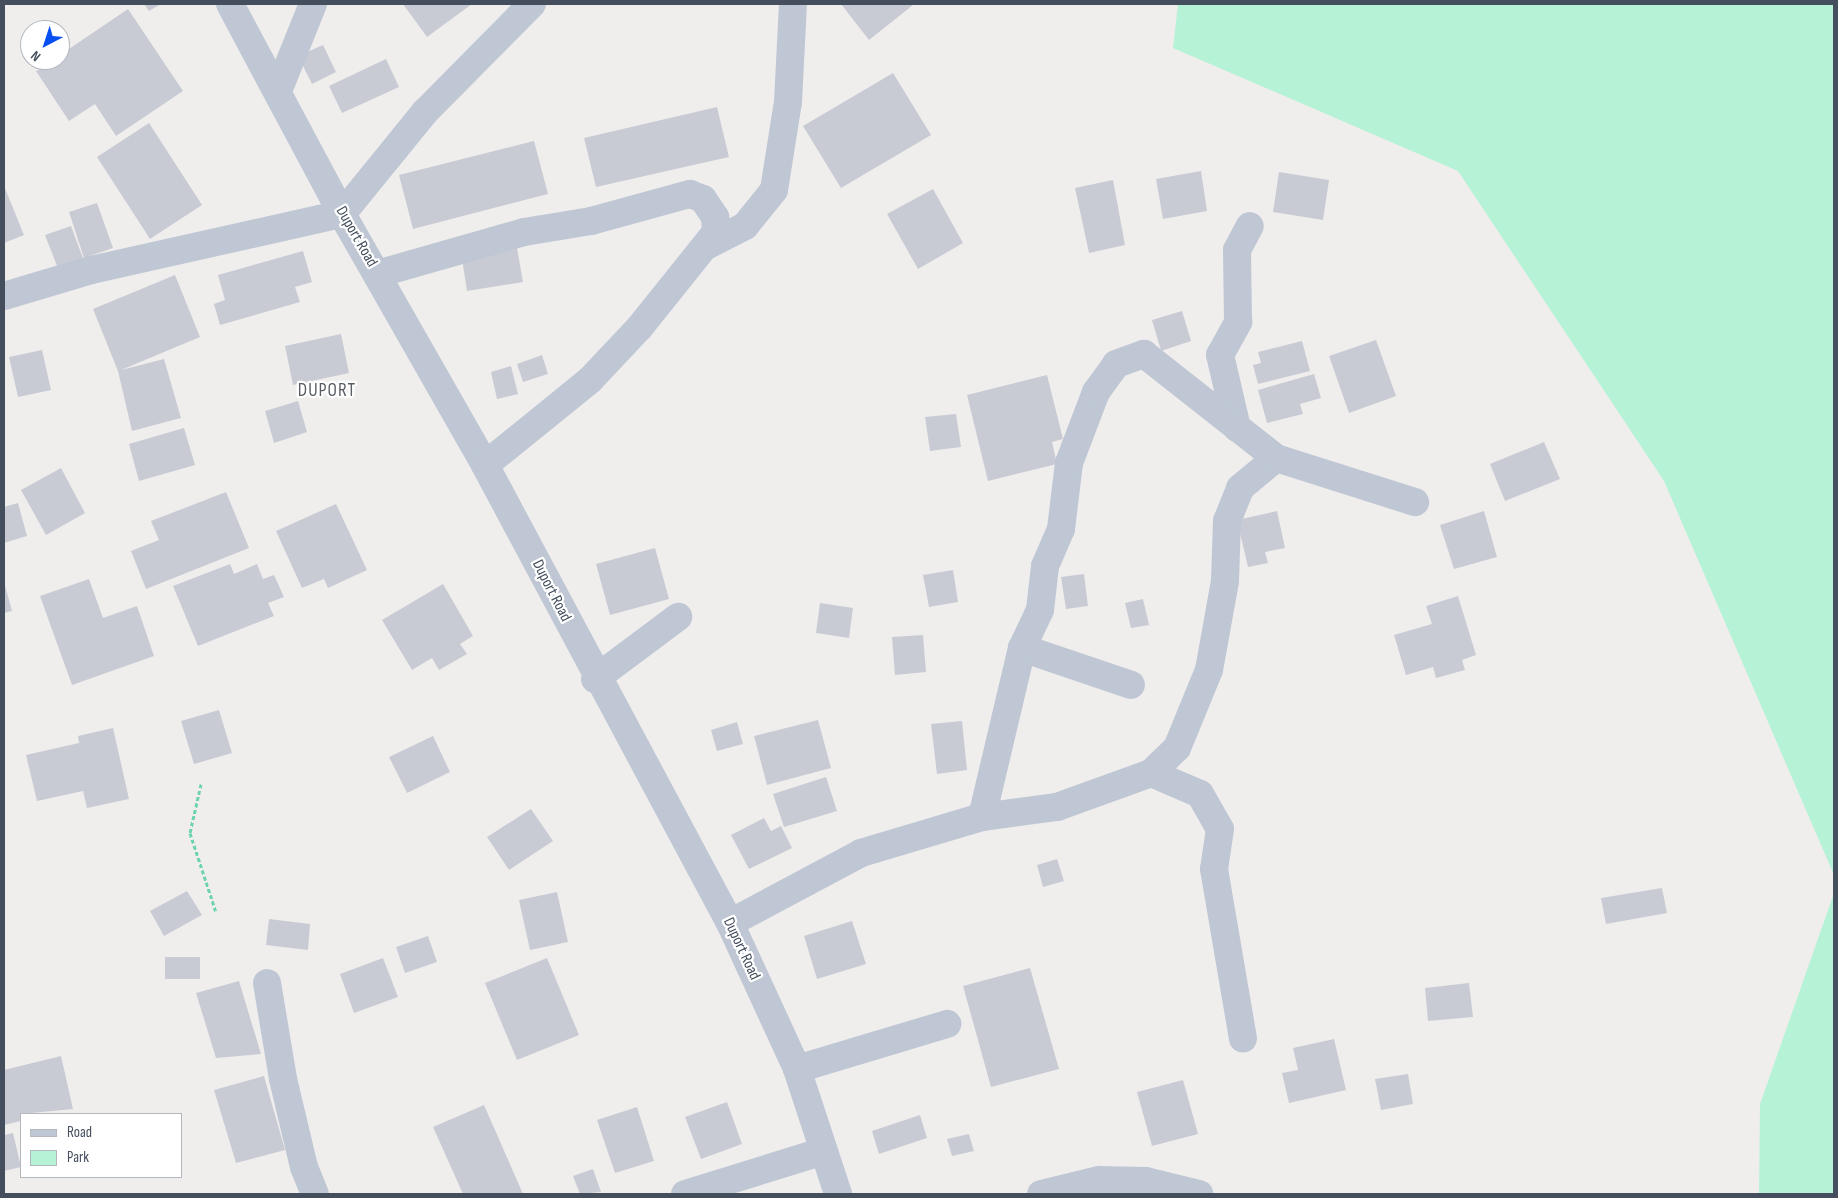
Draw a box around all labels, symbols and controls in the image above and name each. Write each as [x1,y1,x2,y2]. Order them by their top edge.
north arrow [20,20,70,70]
text: N [27,47,44,65]
street label: Duport Road [331,203,381,271]
district label: DUPORT [297,380,357,402]
street label: Duport Road [527,557,575,625]
street label: Duport Road [718,915,764,983]
legend [20,1113,182,1178]
text: Road [67,1123,92,1142]
text: Park [67,1148,89,1167]

